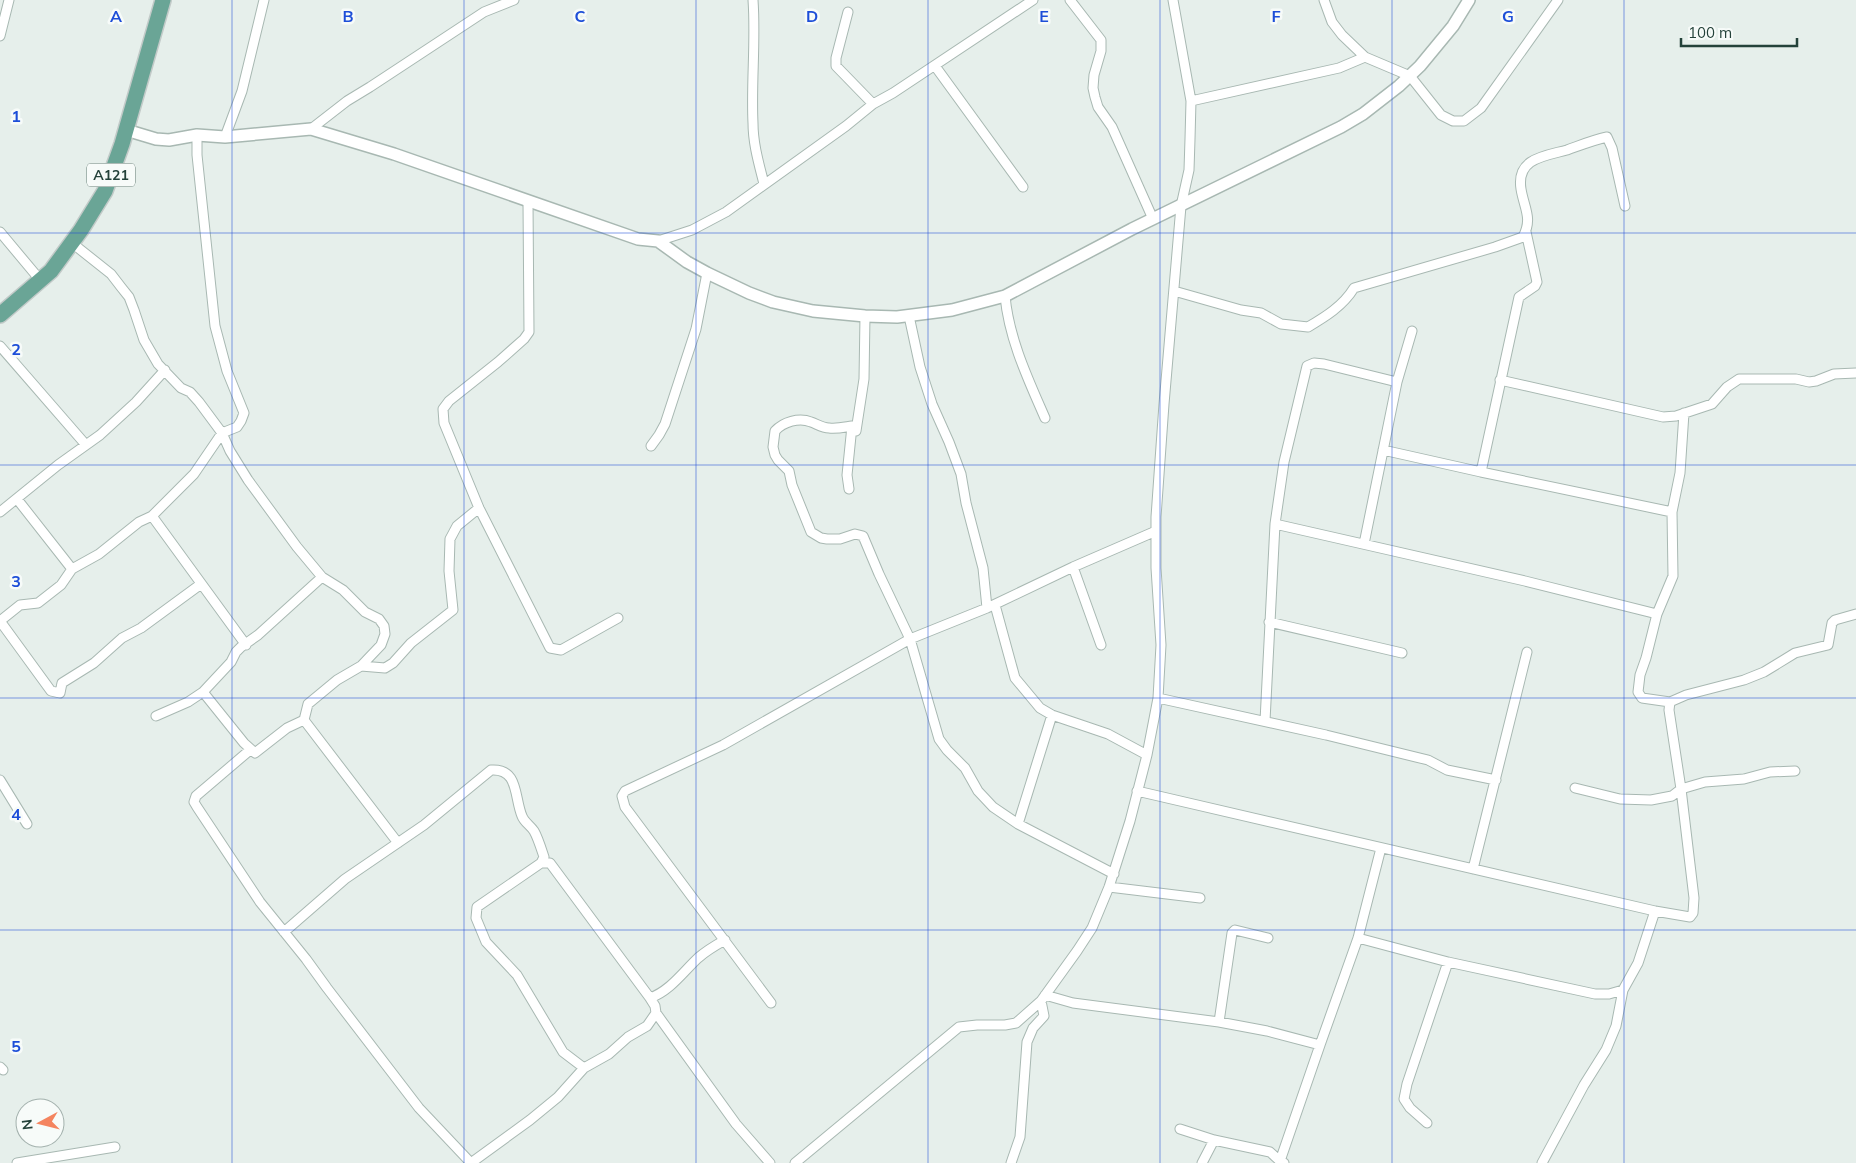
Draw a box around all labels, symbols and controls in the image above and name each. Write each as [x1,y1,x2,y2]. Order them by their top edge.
text: A [110,6,122,26]
text: B [342,6,354,26]
text: C [575,6,586,26]
text: D [806,6,818,26]
text: E [1039,6,1049,26]
text: F [1271,6,1281,26]
text: G [1502,6,1514,26]
scale bar [1681,15,1797,47]
text: 100 m [1688,23,1732,42]
text: 1 [11,106,21,126]
road number: A121 [87,164,135,186]
text: 2 [11,339,21,359]
text: 3 [11,571,21,591]
text: 4 [11,804,21,824]
text: 5 [11,1036,21,1056]
north arrow [15,1098,65,1148]
text: N [18,1118,37,1131]

